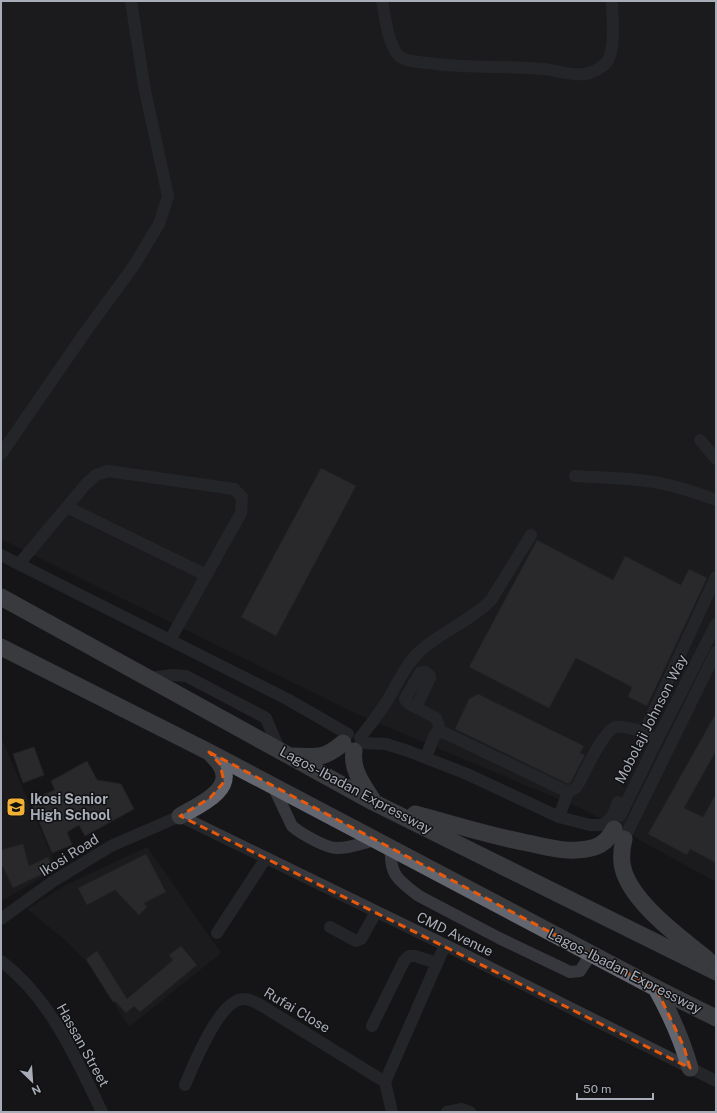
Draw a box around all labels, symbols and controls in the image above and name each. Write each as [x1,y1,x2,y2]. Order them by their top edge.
street label: Mobolaji Johnson Way [612,651,691,786]
street label: Lagos-Ibadan Expressway [277,743,435,837]
place label: Ikosi Senior High School [30,791,111,823]
school or university icon: Ikosi Senior High School [5,796,27,818]
street label: Ikosi Road [37,831,101,879]
street label: CMD Avenue [414,909,496,959]
street label: Lagos-Ibadan Expressway [546,925,705,1017]
street label: Rufai Close [261,984,333,1036]
street label: Hassan Street [54,1001,112,1089]
north arrow [12,1061,52,1101]
scale bar [577,1075,653,1101]
text: 50 m [583,1082,611,1096]
text: N [30,1083,43,1097]

